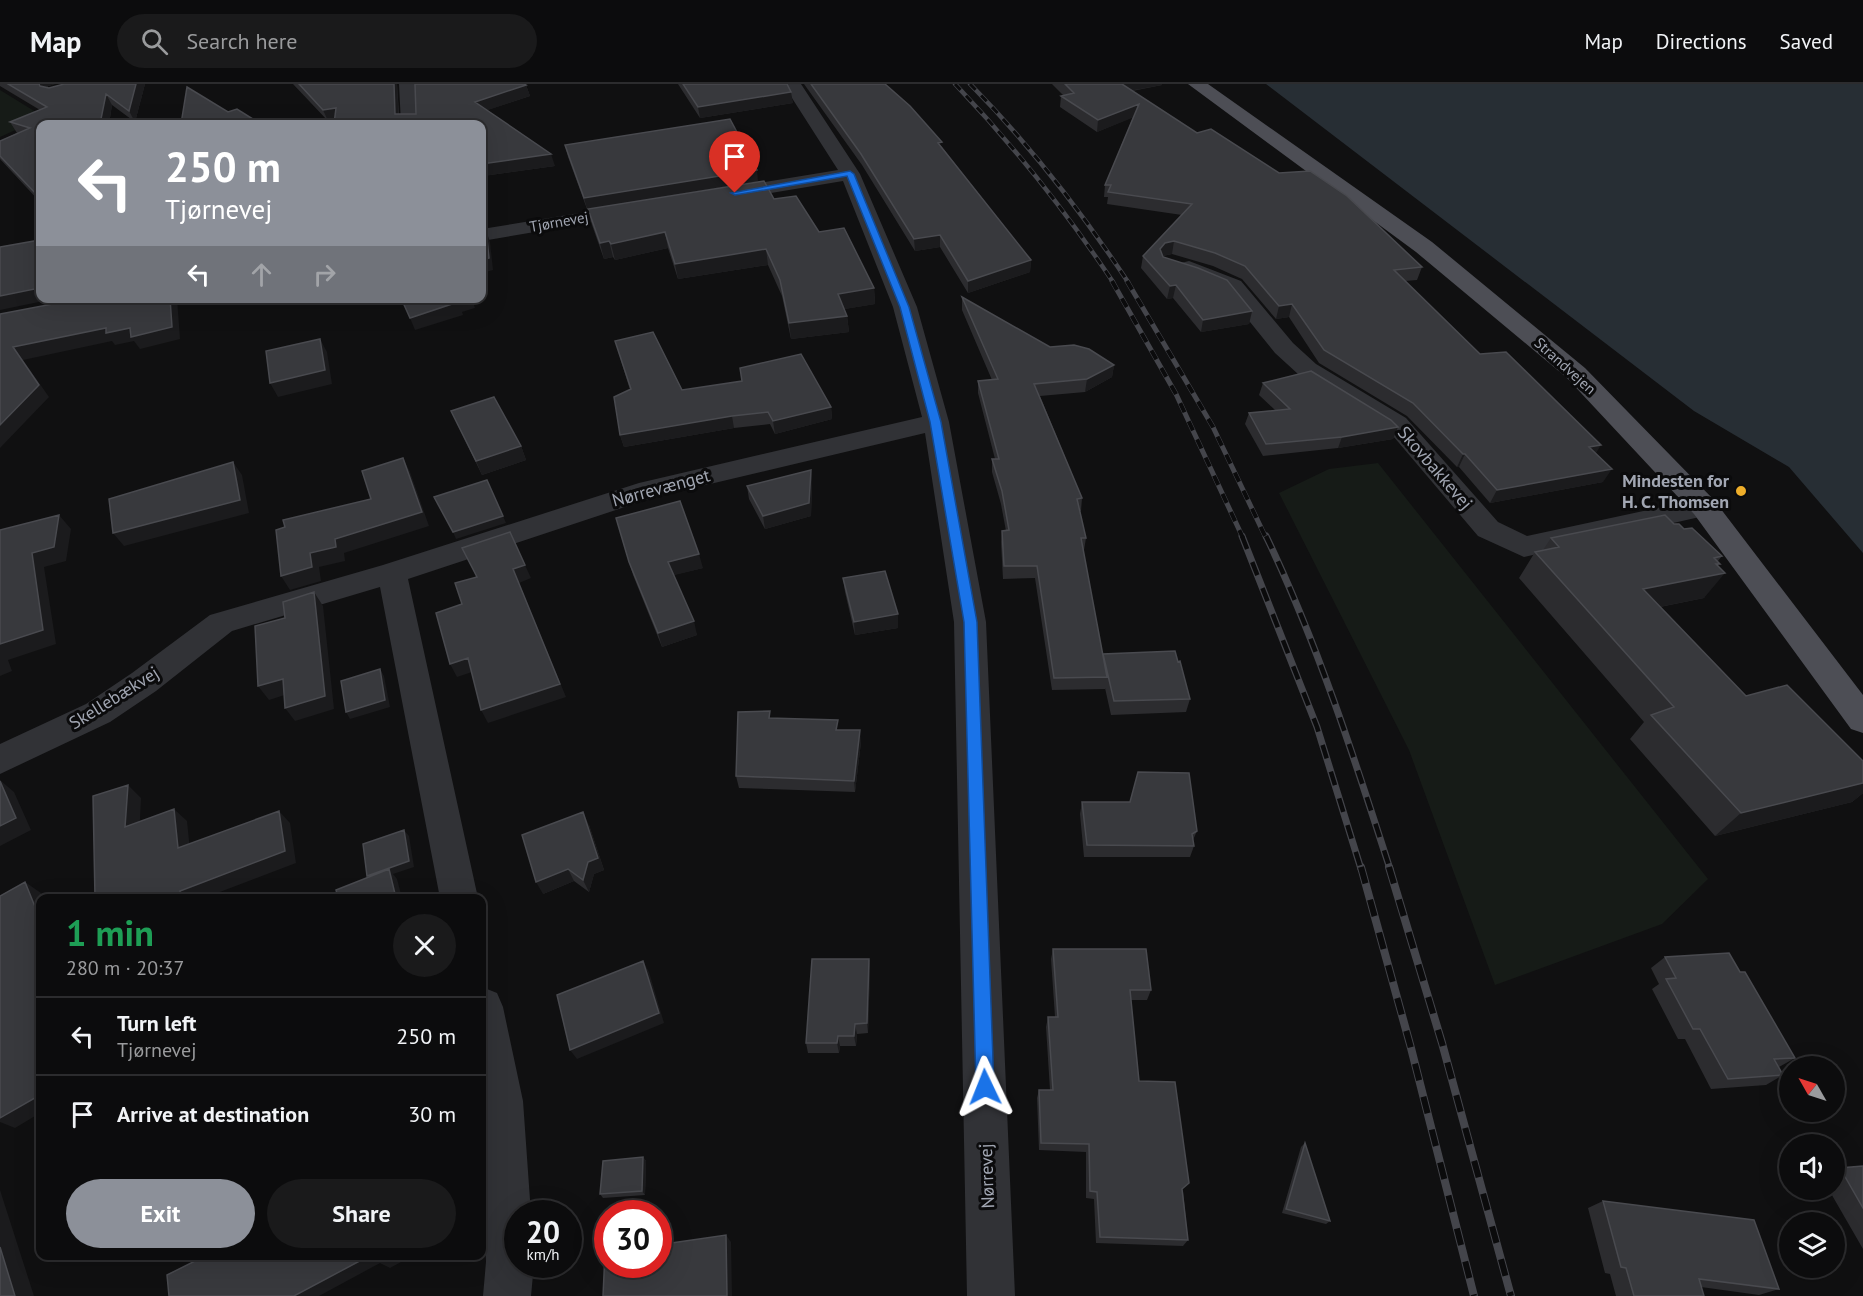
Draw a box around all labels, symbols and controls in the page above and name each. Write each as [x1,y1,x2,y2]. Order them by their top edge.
search box [117,14,537,68]
text: Map [30,23,81,60]
icon: search [138,25,171,58]
text: Search here [186,27,297,55]
text: Map [1584,28,1623,55]
text: Directions [1656,28,1747,55]
text: Saved [1780,28,1833,55]
pin [709,131,760,193]
text: 250 m [165,139,281,194]
icon: arrive [718,140,751,173]
icon: left [66,144,144,222]
text: Tjørnevej [165,192,272,226]
street label: Tjørnevej [528,207,590,236]
icon: left [182,258,215,291]
icon: ahead [245,258,278,291]
icon: right [308,258,341,291]
street label: Strandvejen [1531,333,1600,398]
street label: Skovbakkevej [1393,421,1478,514]
street label: Nørrevænget [609,463,712,512]
place label: Mindesten for H. C. Thomsen [1622,469,1730,513]
marker: Mindesten for H. C. Thomsen [1734,484,1748,498]
street label: Skellebækvej [64,661,163,734]
text: 1 min [66,909,154,956]
button: close [393,914,456,977]
text: 280 m · 20:37 [66,955,184,981]
text: Turn left [117,1009,197,1037]
icon: left [66,1020,99,1053]
text: 250 m [396,1022,456,1050]
text: Tjørnevej [117,1037,197,1063]
position arrow [953,1055,1017,1119]
north arrow [1779,1056,1845,1122]
map controls [1779,1056,1845,1278]
icon: arrive [66,1098,99,1131]
text: Arrive at destination [117,1100,309,1128]
text: 30 m [408,1100,456,1128]
button: sound [1779,1134,1845,1200]
street label: Nørrevej [974,1143,999,1209]
button: Exit [66,1179,255,1248]
button: Share [267,1179,456,1248]
speed limit sign: 30 [594,1200,672,1278]
text: 20 [526,1212,560,1251]
button: layers [1779,1212,1845,1278]
text: km/h [527,1245,559,1264]

